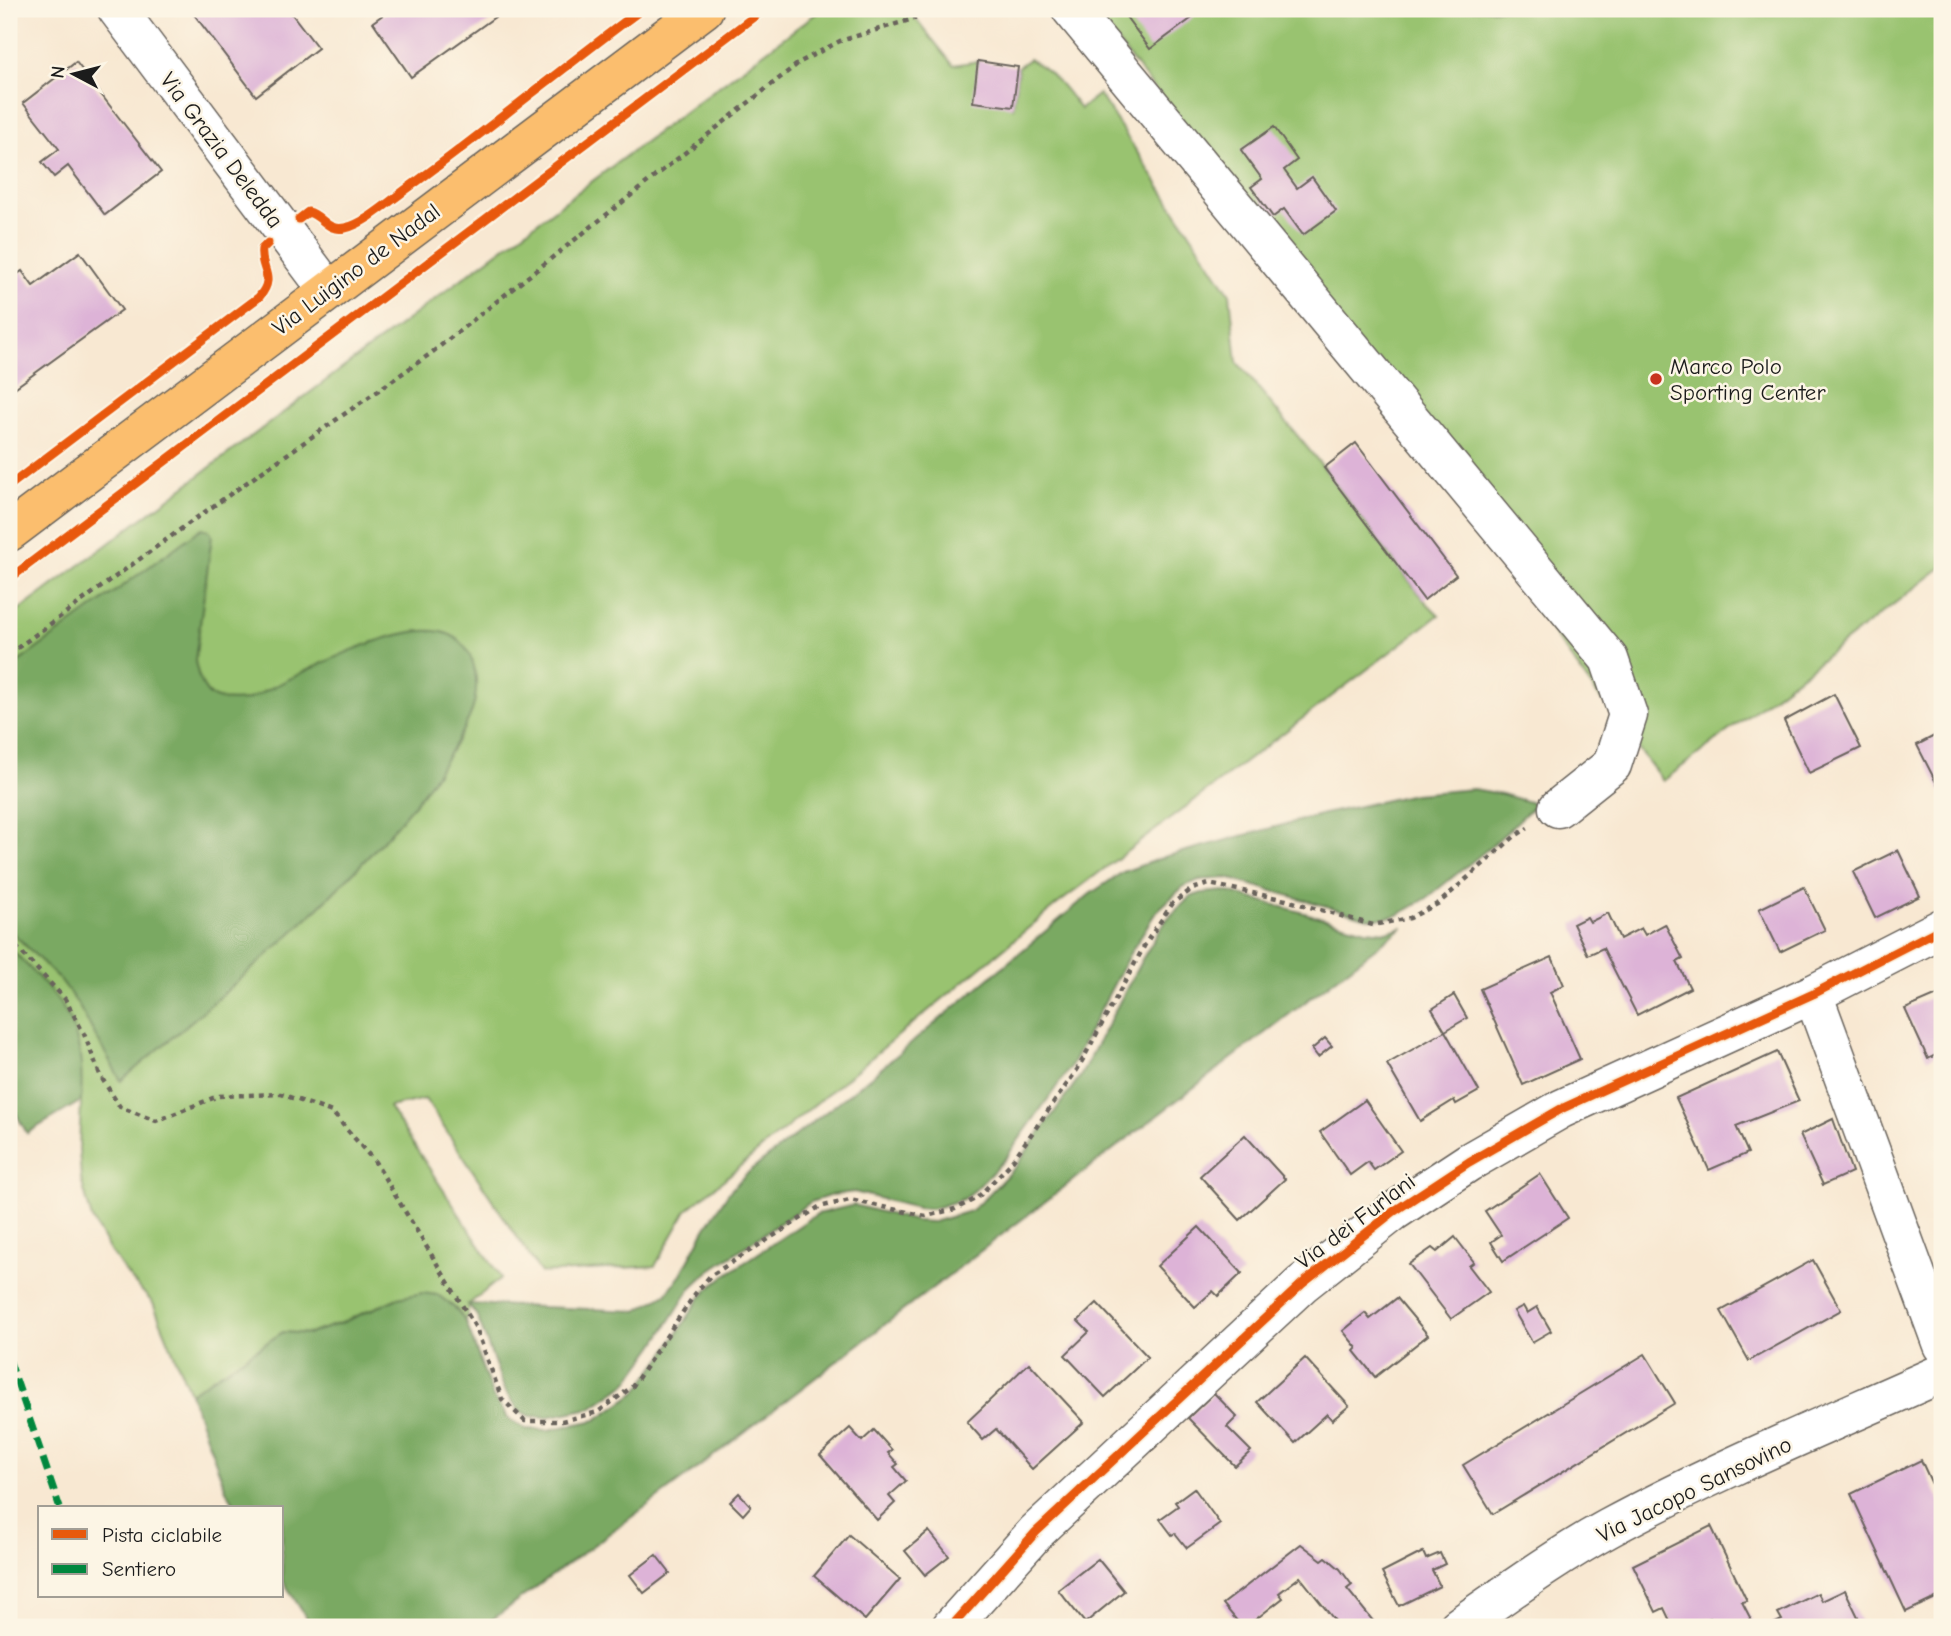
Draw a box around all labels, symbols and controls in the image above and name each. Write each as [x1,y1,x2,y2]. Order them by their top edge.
north arrow [38,38,108,108]
text: N [46,65,70,80]
street label: Via Grazia Deledda [154,67,289,233]
street label: Via Luigino de Nadal [267,198,445,341]
place label: Marco Polo Sporting Center [1670,353,1826,406]
marker: Marco Polo Sporting Center [1648,371,1664,387]
street label: Via dei Furlani [1290,1168,1420,1275]
street label: Via Jacopo Sansovino [1592,1431,1796,1548]
legend [38,1506,284,1598]
text: Pista ciclabile [102,1523,222,1547]
text: Sentiero [102,1557,176,1581]

